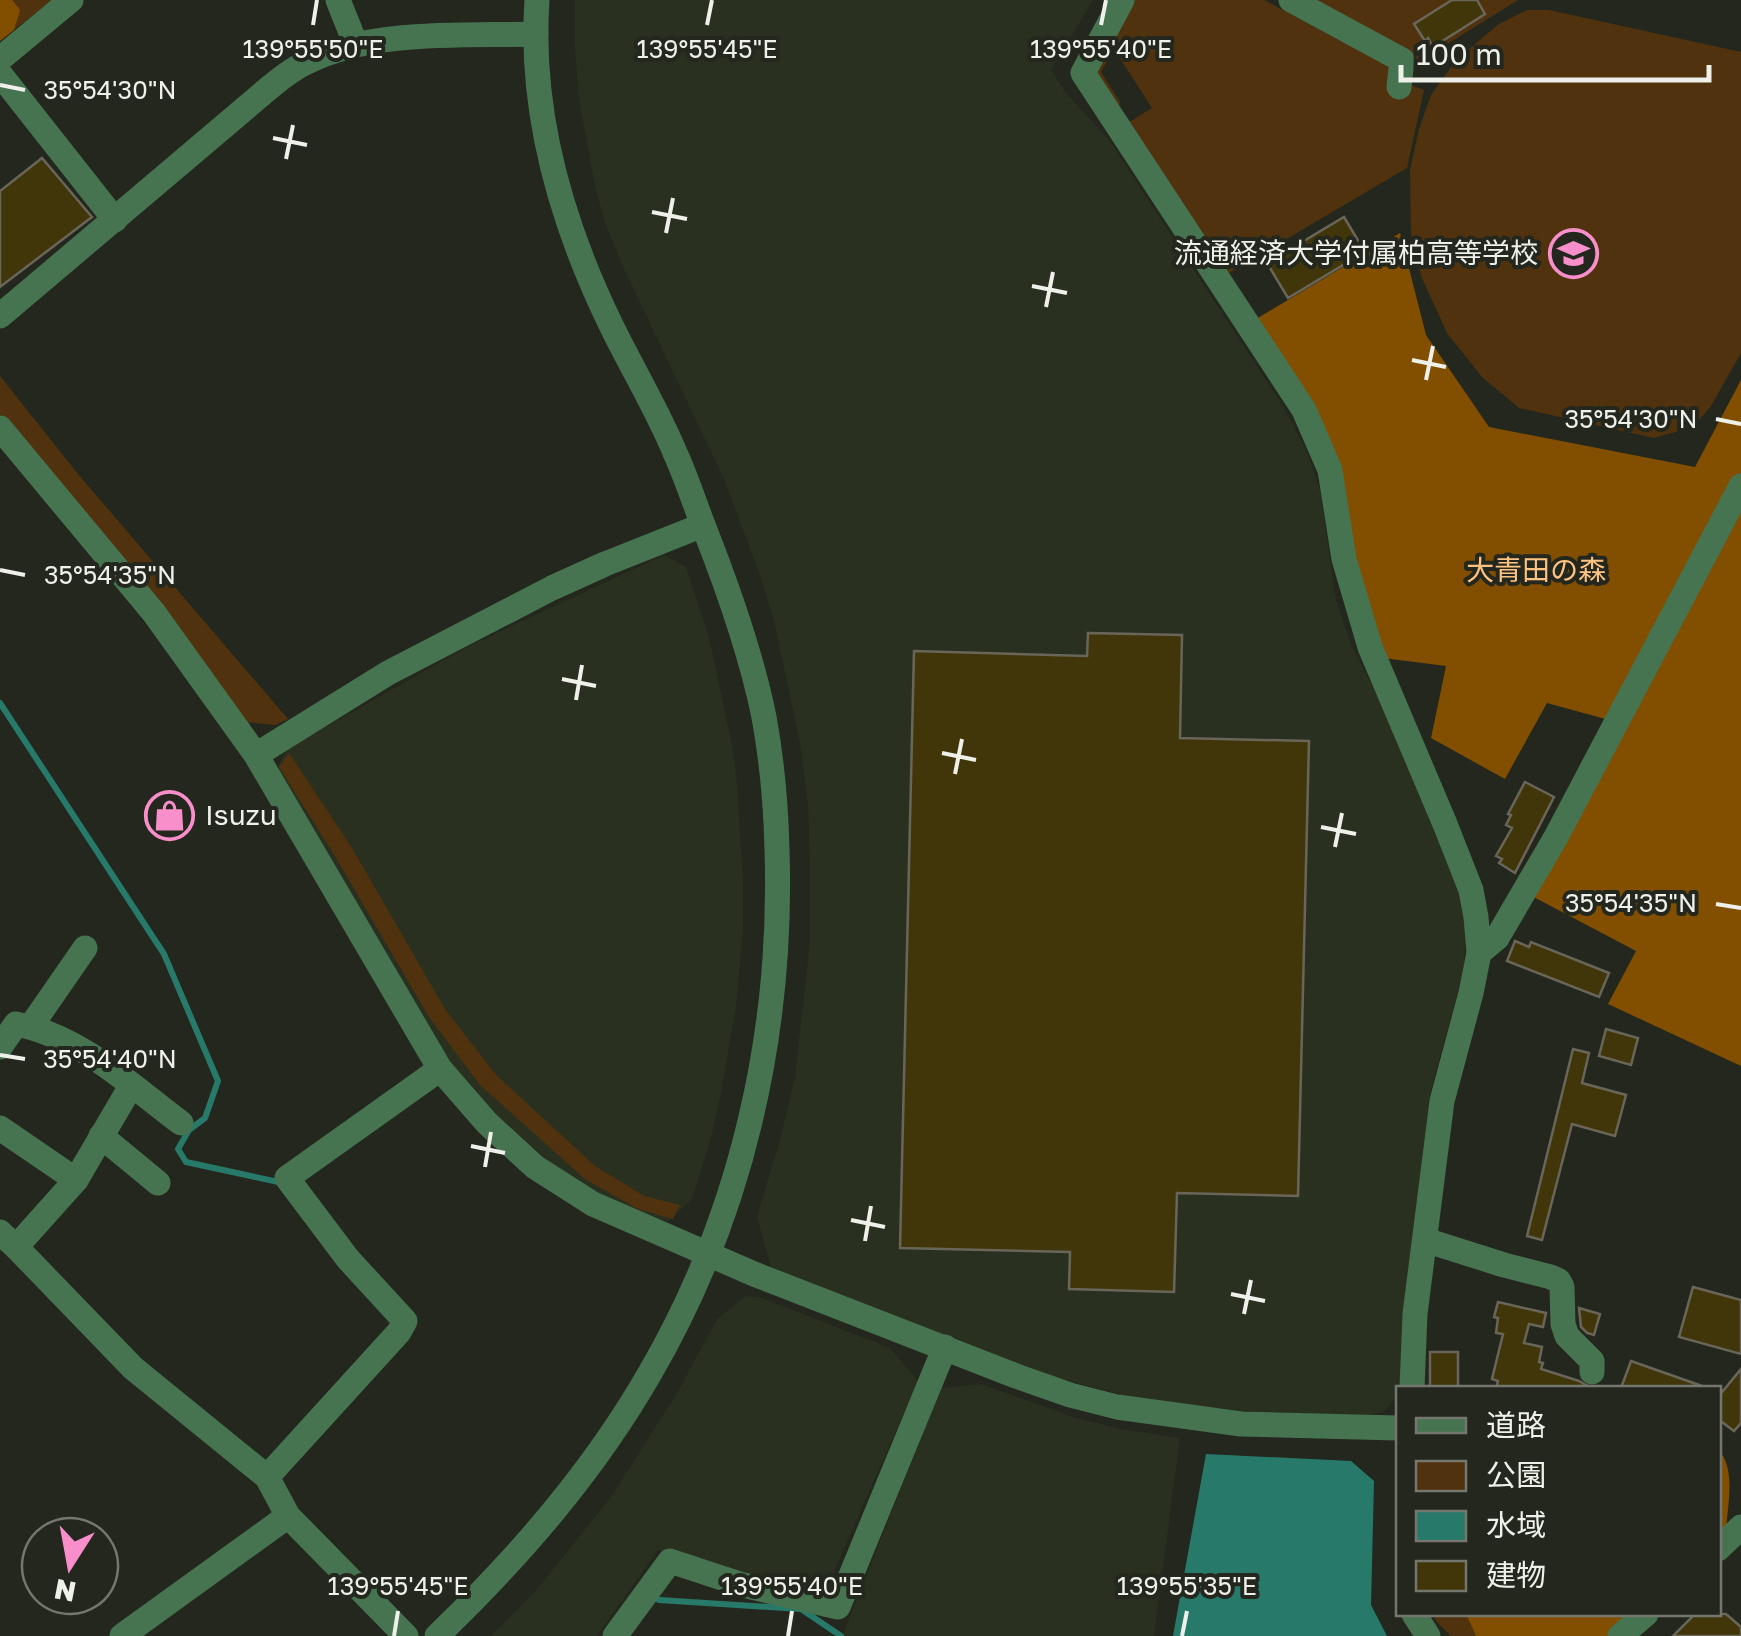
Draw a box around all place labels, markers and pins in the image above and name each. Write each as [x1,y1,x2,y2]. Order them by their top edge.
school or university icon: 流通経済大学付属柏高等学校 [1547,227,1599,279]
place label: 流通経済大学付属柏高等学校 [1174,236,1538,269]
shop icon: Isuzu [144,789,196,841]
place label: Isuzu [205,798,277,831]

